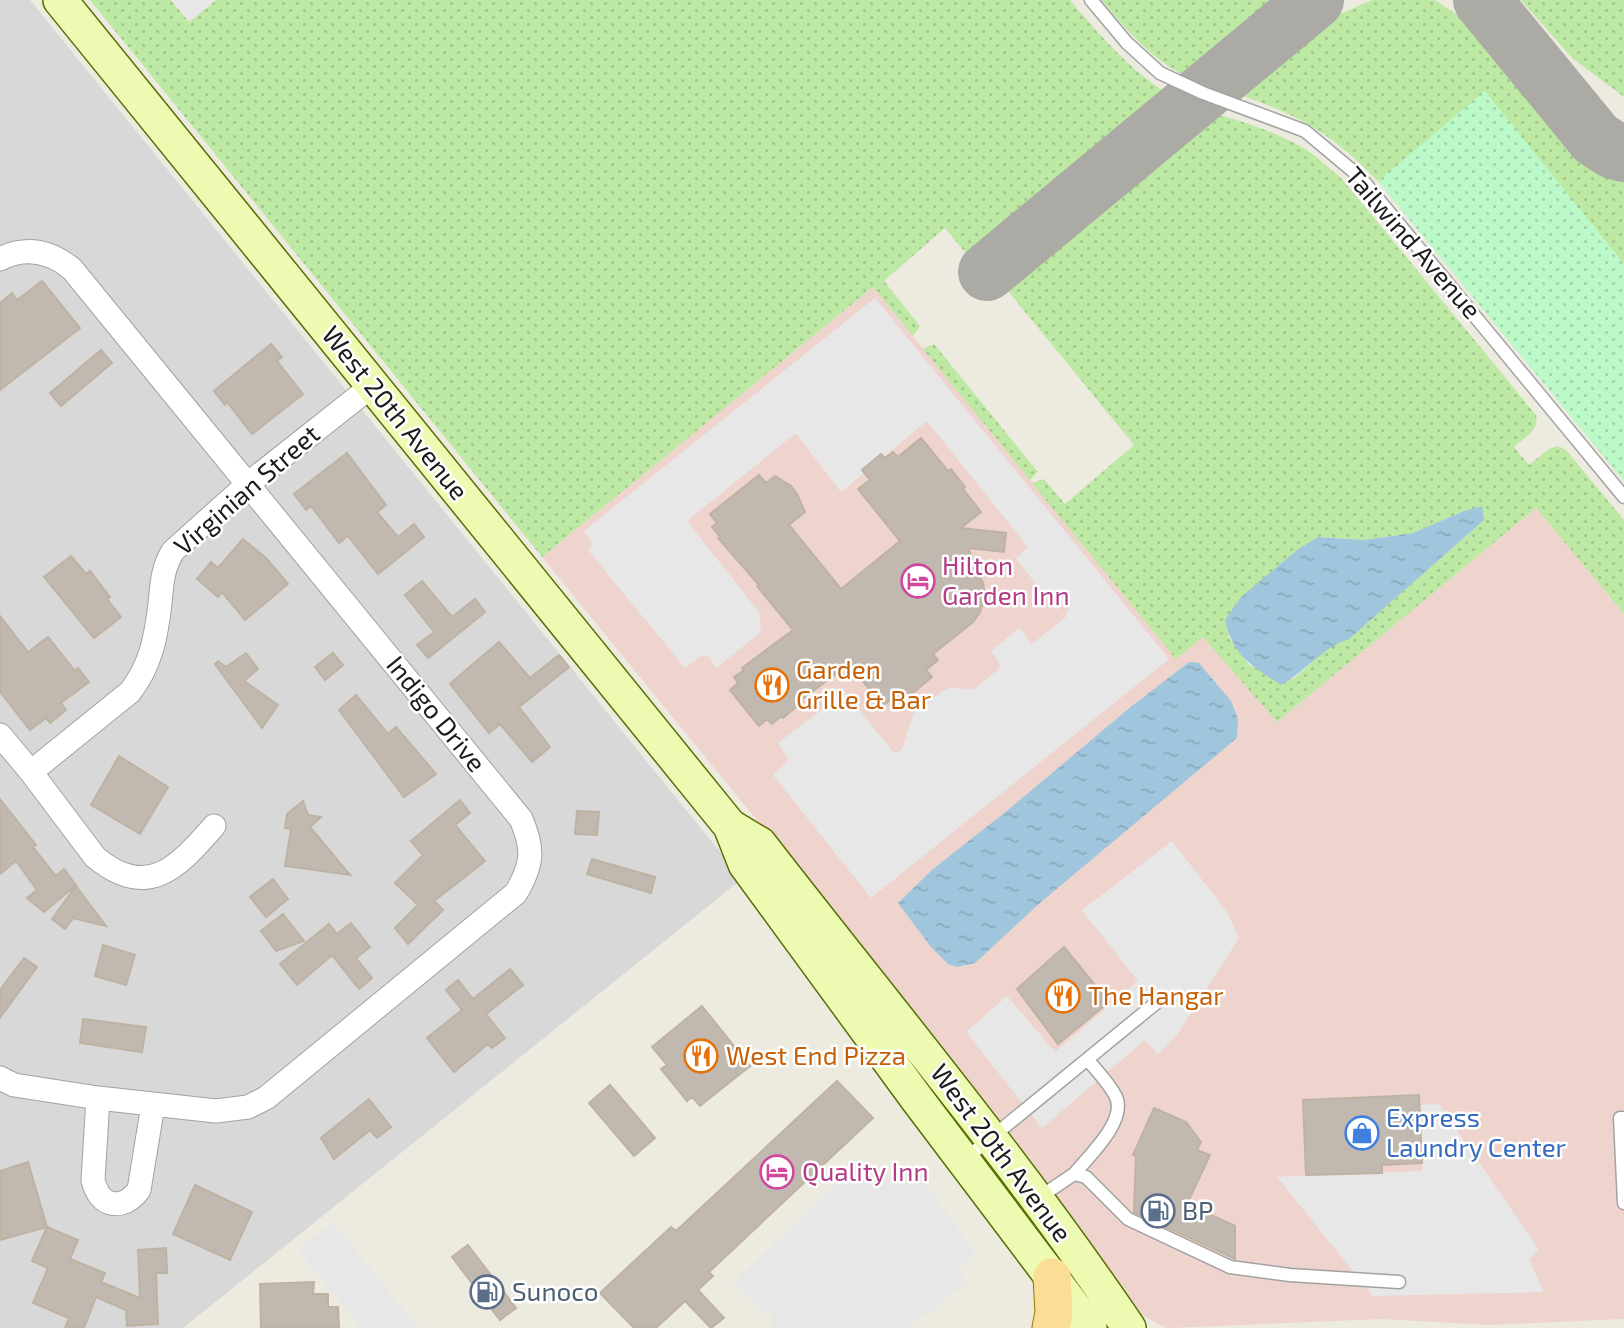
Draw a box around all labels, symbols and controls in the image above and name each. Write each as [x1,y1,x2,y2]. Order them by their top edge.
street label: Tailwind Avenue [1340,160,1488,324]
street label: West 20th Avenue [317,319,476,505]
street label: Virginian Street [167,417,325,560]
place label: Hilton Garden Inn [942,549,1070,610]
hotel icon: Hilton Garden Inn [899,562,937,600]
street label: Indigo Drive [381,649,493,777]
place label: Garden Grille & Bar [796,653,931,714]
restaurant icon: Garden Grille & Bar [753,666,791,704]
restaurant icon: The Hangar [1044,977,1082,1015]
place label: The Hangar [1088,979,1224,1010]
restaurant icon: West End Pizza [682,1037,720,1075]
place label: West End Pizza [726,1039,906,1070]
street label: West 20th Avenue [925,1057,1079,1247]
place label: Express Laundry Center [1386,1101,1566,1162]
shop icon: Express Laundry Center [1343,1114,1381,1152]
hotel icon: Quality Inn [758,1153,796,1191]
place label: Quality Inn [802,1155,929,1186]
fuel station icon: BP [1139,1192,1177,1230]
place label: BP [1182,1194,1213,1225]
fuel station icon: Sunoco [468,1273,506,1311]
place label: Sunoco [512,1275,599,1306]

